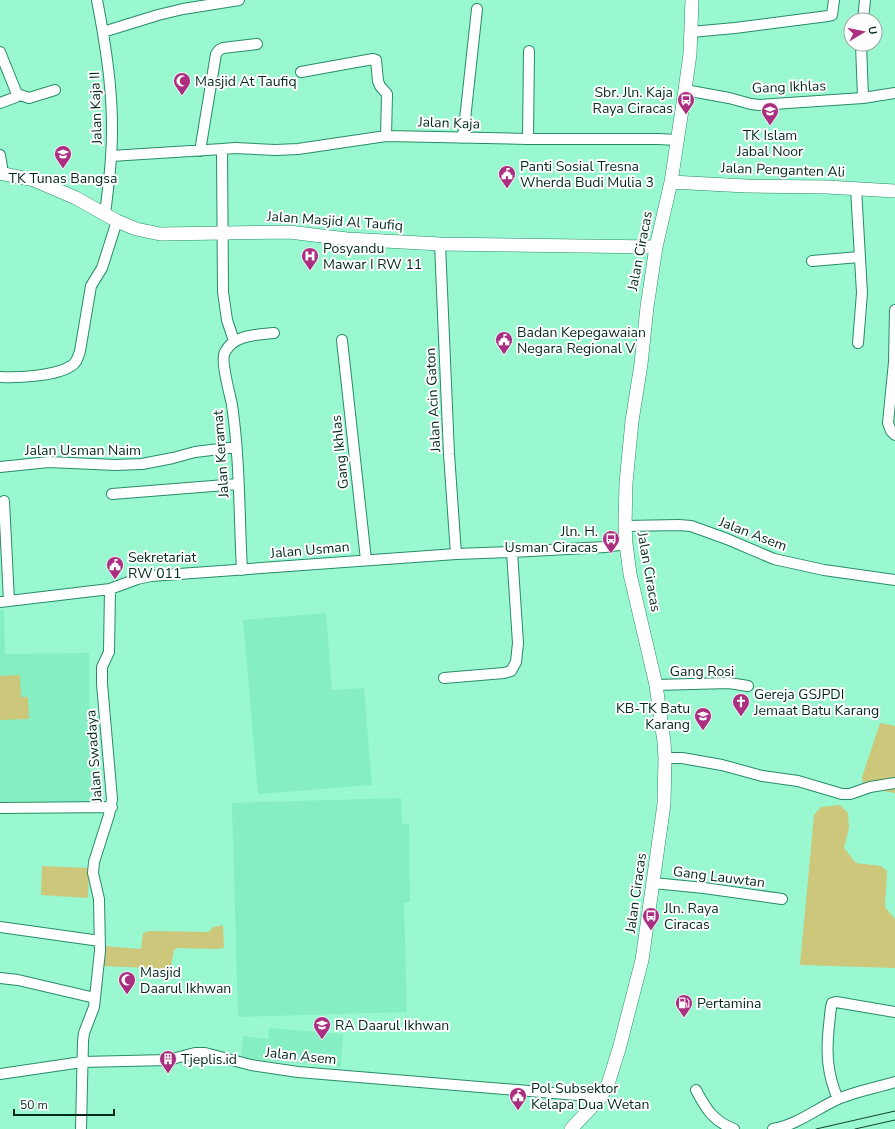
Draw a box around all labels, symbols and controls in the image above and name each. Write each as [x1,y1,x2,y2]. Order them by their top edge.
north arrow [843,12,883,52]
text: U [864,25,880,36]
street label: Jalan Kaja II [85,71,107,146]
mosque icon: Masjid At Taufiq [172,71,192,96]
place label: Masjid At Taufiq [195,72,297,91]
street label: Gang Ikhlas [752,76,827,98]
place label: Sbr. Jln. Kaja Raya Ciracas [593,83,673,118]
bus stop icon: Sbr. Jln. Kaja Raya Ciracas [676,90,696,115]
school or university icon: TK Islam Jabal Noor [760,101,780,126]
street label: Jalan Kaja [417,112,480,134]
place label: TK Islam Jabal Noor [736,126,803,161]
school or university icon: TK Tunas Bangsa [53,144,73,169]
place label: Panti Sosial Tresna Wherda Budi Mulia 3 [520,157,654,192]
street label: Jalan Penganten Ali [720,158,845,182]
public building icon: Panti Sosial Tresna Wherda Budi Mulia 3 [497,164,517,189]
place label: TK Tunas Bangsa [9,169,117,188]
street label: Jalan Masjid Al Taufiq [265,207,404,235]
street label: Jalan Ciracas [623,209,657,293]
place label: Posyandu Mawar I RW 11 [323,239,422,274]
hospital icon: Posyandu Mawar I RW 11 [300,246,320,271]
place label: Badan Kepegawaian Negara Regional V [517,323,646,358]
public building icon: Badan Kepegawaian Negara Regional V [494,330,514,355]
street label: Jalan Acin Gaton [421,347,445,454]
street label: Jalan Keramat [208,409,234,499]
street label: Gang Ikhlas [327,414,353,490]
street label: Jalan Usman Naim [24,441,141,460]
street label: Jalan Asem [715,512,790,556]
place label: Jln. H. Usman Ciracas [505,522,598,557]
bus stop icon: Jln. H. Usman Ciracas [601,529,621,554]
street label: Jalan Ciracas [632,530,665,614]
street label: Jalan Usman [269,537,350,563]
place label: Sekretariat RW 011 [128,548,196,583]
public building icon: Sekretariat RW 011 [105,555,125,580]
street label: Gang Rosi [670,662,734,681]
place label: Gereja GSJPDI Jemaat Batu Karang [753,685,879,720]
church icon: Gereja GSJPDI Jemaat Batu Karang [731,692,751,717]
place label: KB-TK Batu Karang [616,699,690,734]
school or university icon: KB-TK Batu Karang [693,706,713,731]
street label: Jalan Swadaya [81,709,107,804]
street label: Jalan Ciracas [621,851,651,935]
street label: Gang Lauwtan [672,862,766,892]
place label: Jln. Raya Ciracas [663,899,719,934]
bus stop icon: Jln. Raya Ciracas [641,906,661,931]
place label: Masjid Daarul Ikhwan [140,963,231,998]
mosque icon: Masjid Daarul Ikhwan [117,970,137,995]
fuel station icon: Pertamina [674,993,694,1018]
place label: Pertamina [697,994,761,1013]
school or university icon: RA Daarul Ikhwan [312,1015,332,1040]
place label: RA Daarul Ikhwan [335,1016,449,1035]
street label: Jalan Asem [264,1043,337,1069]
building icon: Tjeplis.id [158,1049,178,1074]
place label: Tjeplis.id [181,1050,237,1069]
place label: Pol Subsektor Kelapa Dua Wetan [531,1079,649,1114]
public building icon: Pol Subsektor Kelapa Dua Wetan [508,1086,528,1111]
scale bar [14,1091,114,1117]
text: 50 m [20,1097,48,1113]

